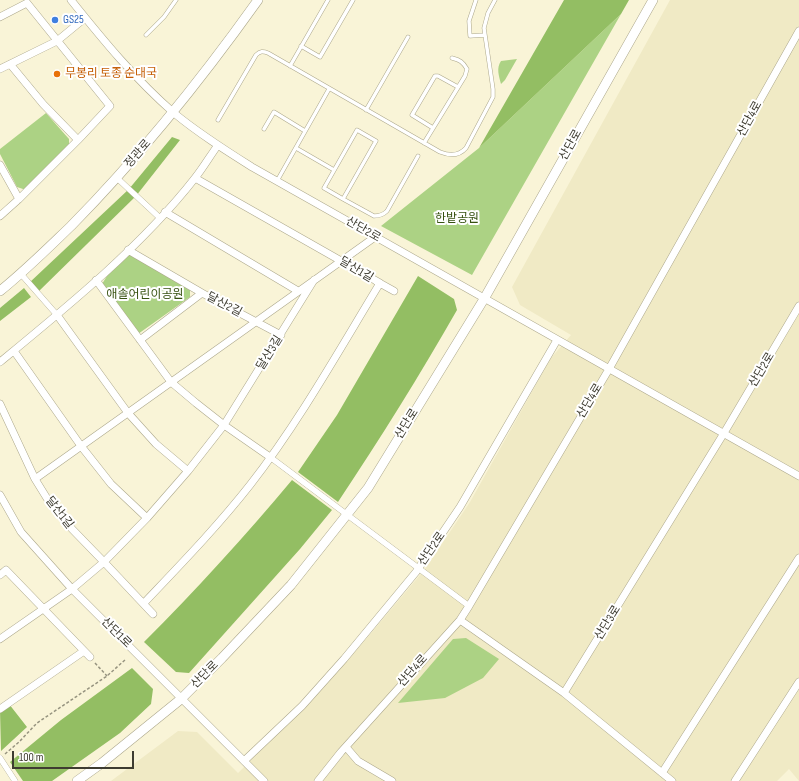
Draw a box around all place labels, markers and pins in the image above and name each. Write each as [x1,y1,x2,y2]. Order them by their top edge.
place label: GS25 [63,13,84,27]
marker: GS25 [50,15,60,25]
place label: 무봉리 토종 순대국 [65,67,157,81]
marker: 무봉리 토종 순대국 [52,69,62,79]

